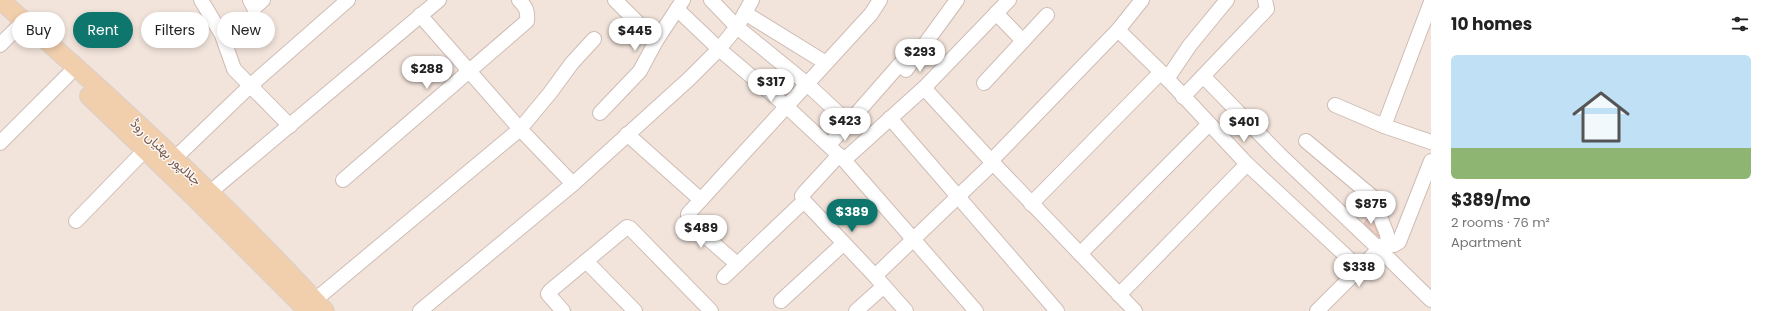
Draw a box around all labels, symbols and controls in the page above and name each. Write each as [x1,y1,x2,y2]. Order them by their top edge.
chip: Buy [12,12,65,48]
chip: Rent [73,12,133,48]
chip: Filters [141,12,209,48]
chip: New [217,12,275,48]
text: 10 homes [1451,12,1532,36]
icon: filters [1729,13,1751,35]
pin: $445 [611,18,659,52]
text: $445 [618,21,652,40]
pin: $293 [896,39,944,73]
text: $293 [904,42,936,61]
pin: $288 [403,56,451,90]
text: $288 [411,59,443,78]
pin: $317 [747,69,795,103]
text: $317 [757,72,785,91]
icon: home [1565,81,1637,153]
pin: $423 [821,108,869,142]
pin: $401 [1220,109,1268,143]
text: $423 [829,111,861,130]
text: $401 [1229,112,1259,131]
street label: جلالپور بھٹیاں روڈ [126,114,206,190]
text: $389/mo [1451,188,1530,212]
pin: $875 [1347,191,1395,225]
text: $875 [1355,194,1387,213]
pin: $389 [828,199,876,233]
text: $389 [836,202,868,221]
text: 2 rooms · 76 m² [1451,213,1550,232]
pin: $489 [677,215,725,249]
text: $489 [684,218,718,237]
text: Apartment [1451,233,1521,252]
pin: $338 [1335,254,1383,288]
text: $338 [1343,257,1375,276]

